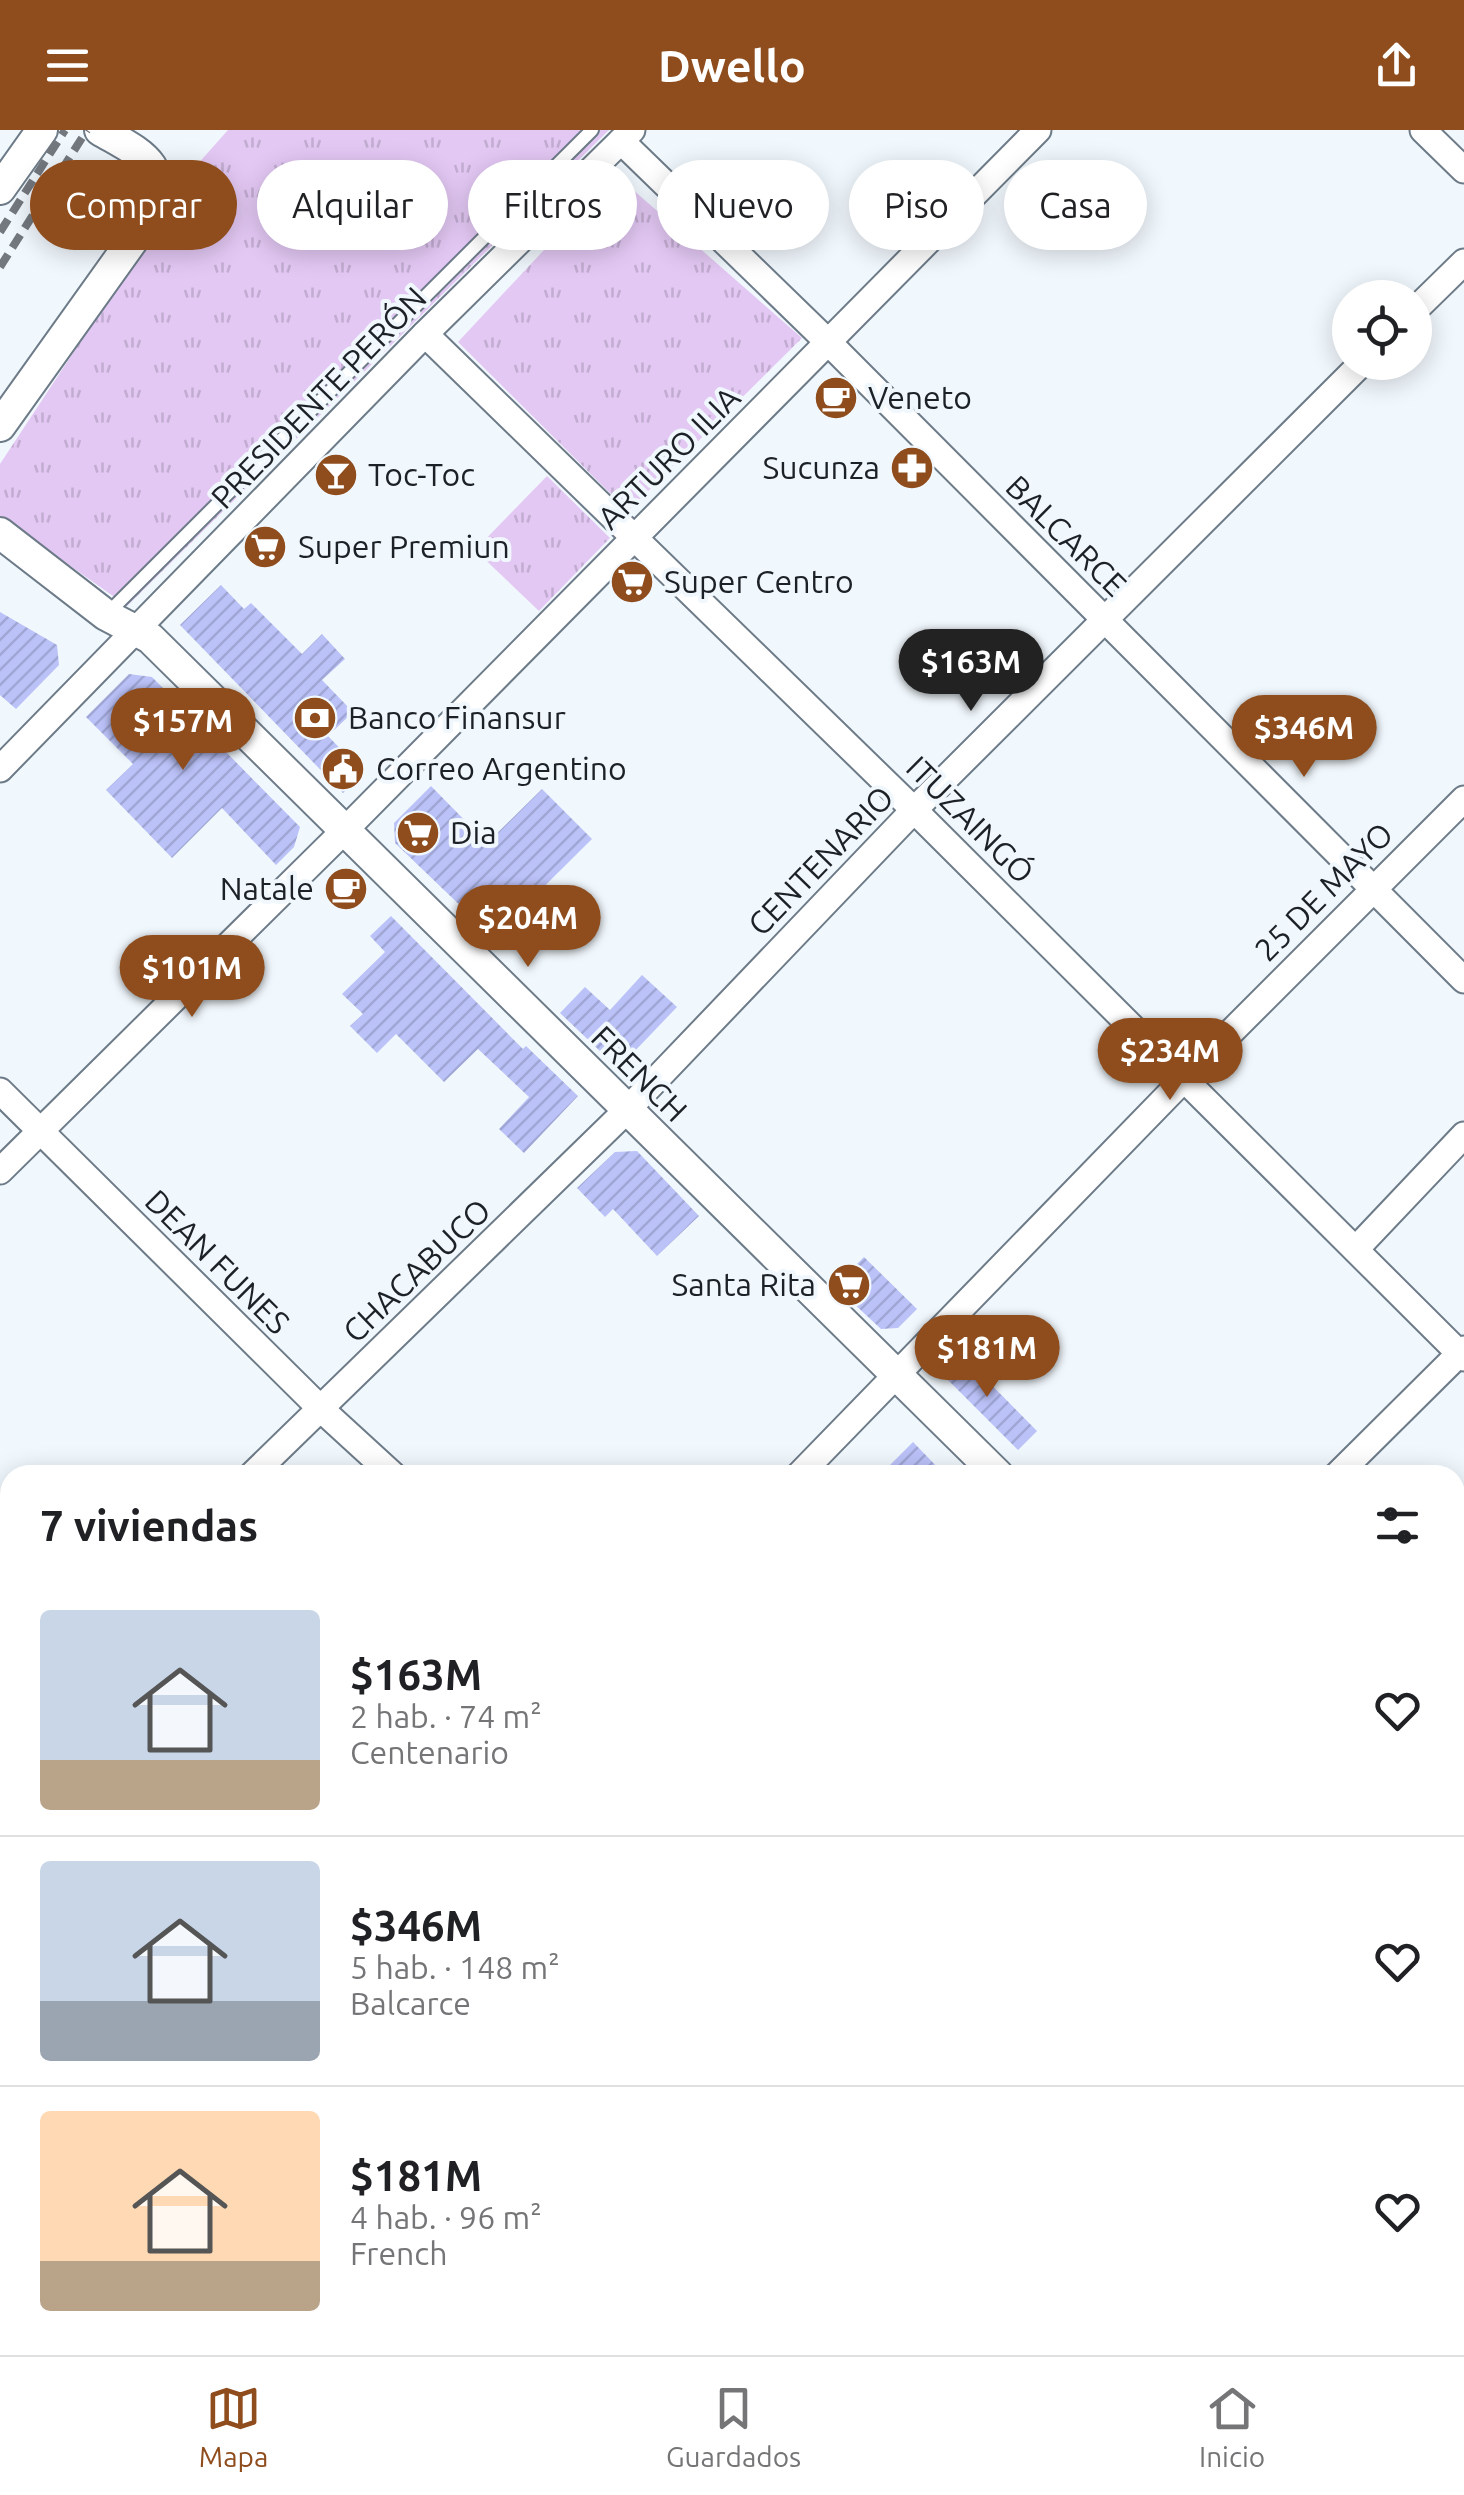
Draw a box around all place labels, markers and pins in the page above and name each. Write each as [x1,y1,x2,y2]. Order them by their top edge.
cafe icon: Veneto [813,375,859,421]
place label: Veneto [868,379,972,415]
pharmacy icon: Sucunza [889,445,935,491]
place label: Sucunza [762,449,880,485]
bar icon: Toc-Toc [313,452,359,498]
place label: Toc-Toc [368,456,475,492]
supermarket icon: Super Premiun [242,524,288,570]
place label: Super Premiun [298,528,510,564]
supermarket icon: Super Centro [609,559,655,605]
place label: Super Centro [664,563,854,599]
pin: $163M [901,629,1041,714]
pin: $157M [113,688,253,773]
bank icon: Banco Finansur [292,695,338,741]
pin: $346M [1234,695,1374,780]
place label: Banco Finansur [348,699,566,735]
public building icon: Correo Argentino [320,746,366,792]
place label: Correo Argentino [376,750,627,786]
supermarket icon: Dia [395,810,441,856]
place label: Dia [450,814,497,850]
cafe icon: Natale [323,866,369,912]
place label: Natale [220,870,314,906]
pin: $204M [458,885,598,970]
pin: $101M [122,935,262,1020]
pin: $234M [1100,1018,1240,1103]
supermarket icon: Santa Rita [826,1262,872,1308]
place label: Santa Rita [671,1266,816,1302]
pin: $181M [917,1315,1057,1400]

